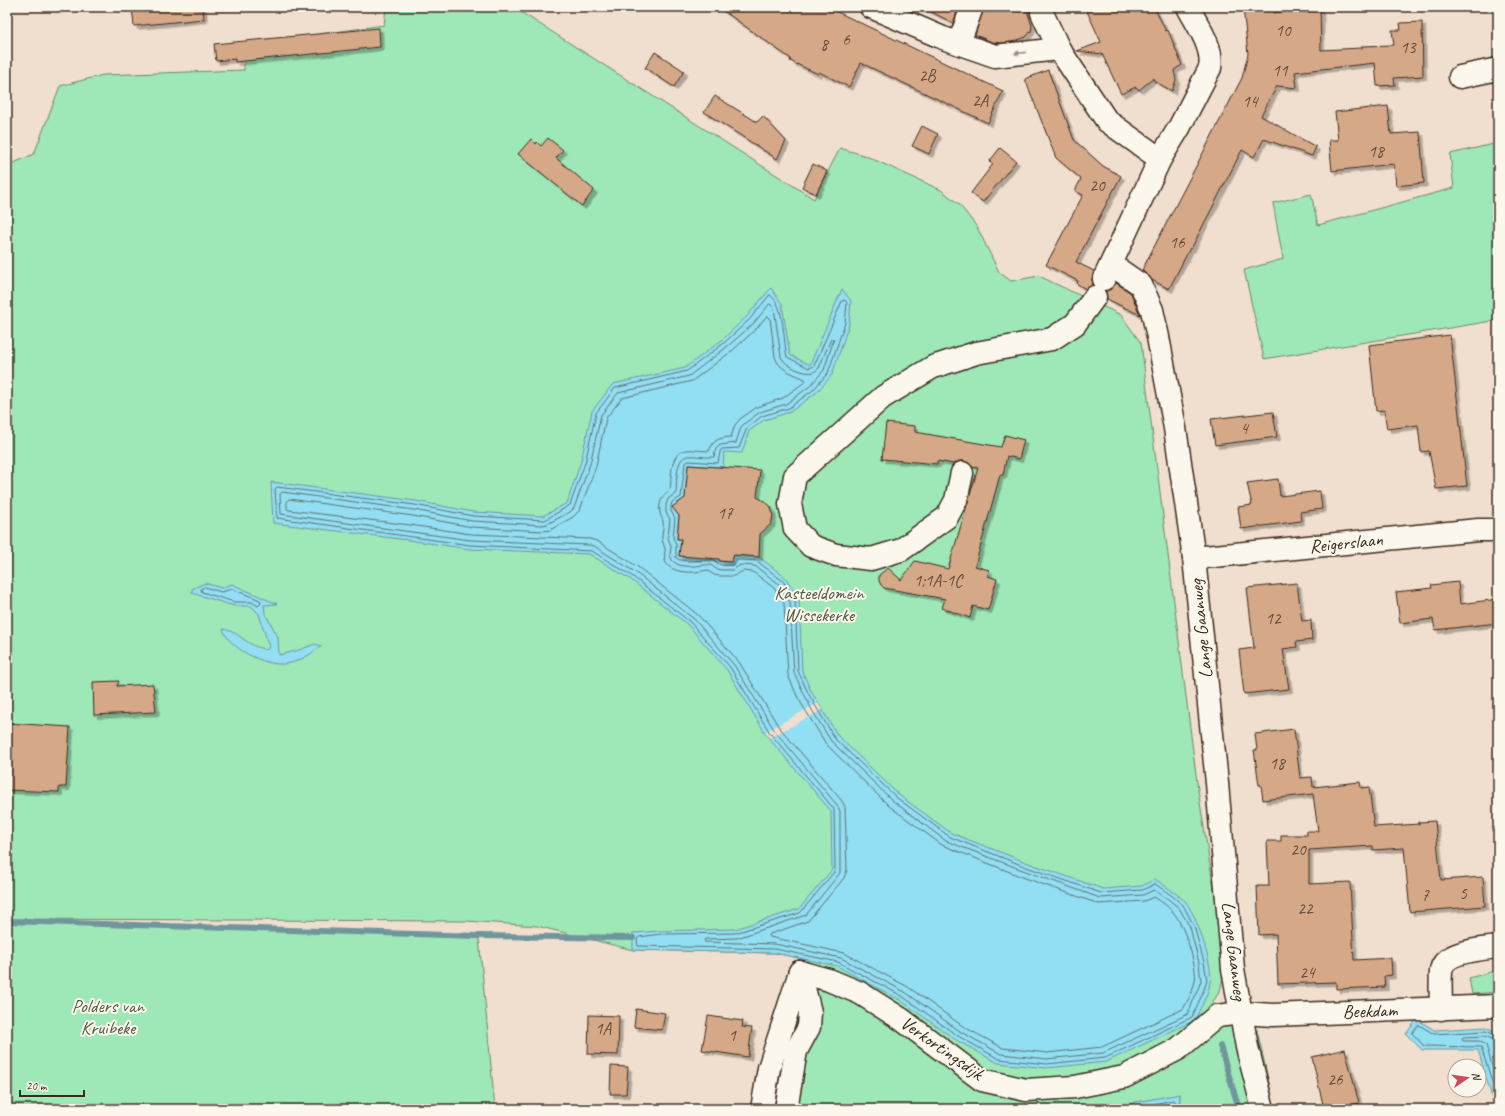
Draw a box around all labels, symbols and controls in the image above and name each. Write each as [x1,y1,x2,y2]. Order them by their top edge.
house number: 10 [1275,20,1292,41]
house number: 6 [842,29,851,50]
house number: 8 [820,34,830,55]
house number: 13 [1400,37,1417,58]
one-way arrow [1014,50,1026,56]
house number: 11 [1272,60,1289,81]
house number: 2B [919,65,936,86]
house number: 2A [972,90,990,111]
house number: 14 [1242,91,1260,112]
house number: 18 [1368,141,1386,162]
house number: 20 [1089,175,1106,196]
house number: 16 [1169,232,1186,253]
house number: 4 [1240,418,1250,439]
house number: 17 [717,503,734,524]
street label: Reigerslaan [1308,527,1384,559]
house number: 1;1A-1C [914,570,964,591]
street label: Lange Gaanweg [1184,577,1218,680]
park label: Kasteeldomein Wissekerke [774,581,865,627]
house number: 12 [1265,608,1282,629]
house number: 18 [1269,753,1287,774]
house number: 20 [1290,839,1307,860]
house number: 5 [1459,883,1468,904]
house number: 7 [1421,885,1430,906]
house number: 22 [1297,898,1314,919]
street label: Lange Gaanweg [1216,900,1252,1003]
house number: 24 [1299,962,1317,983]
park label: Polders van Kruibeke [72,994,146,1040]
street label: Beekdam [1342,998,1399,1024]
street label: Verkortingsdijk [896,1011,990,1086]
house number: 1A [595,1018,613,1039]
house number: 1 [728,1025,737,1046]
north arrow [1447,1058,1487,1098]
house number: 26 [1327,1069,1344,1090]
text: N [1469,1071,1485,1083]
scale bar [20,1072,84,1098]
text: 20 m [26,1078,48,1094]

